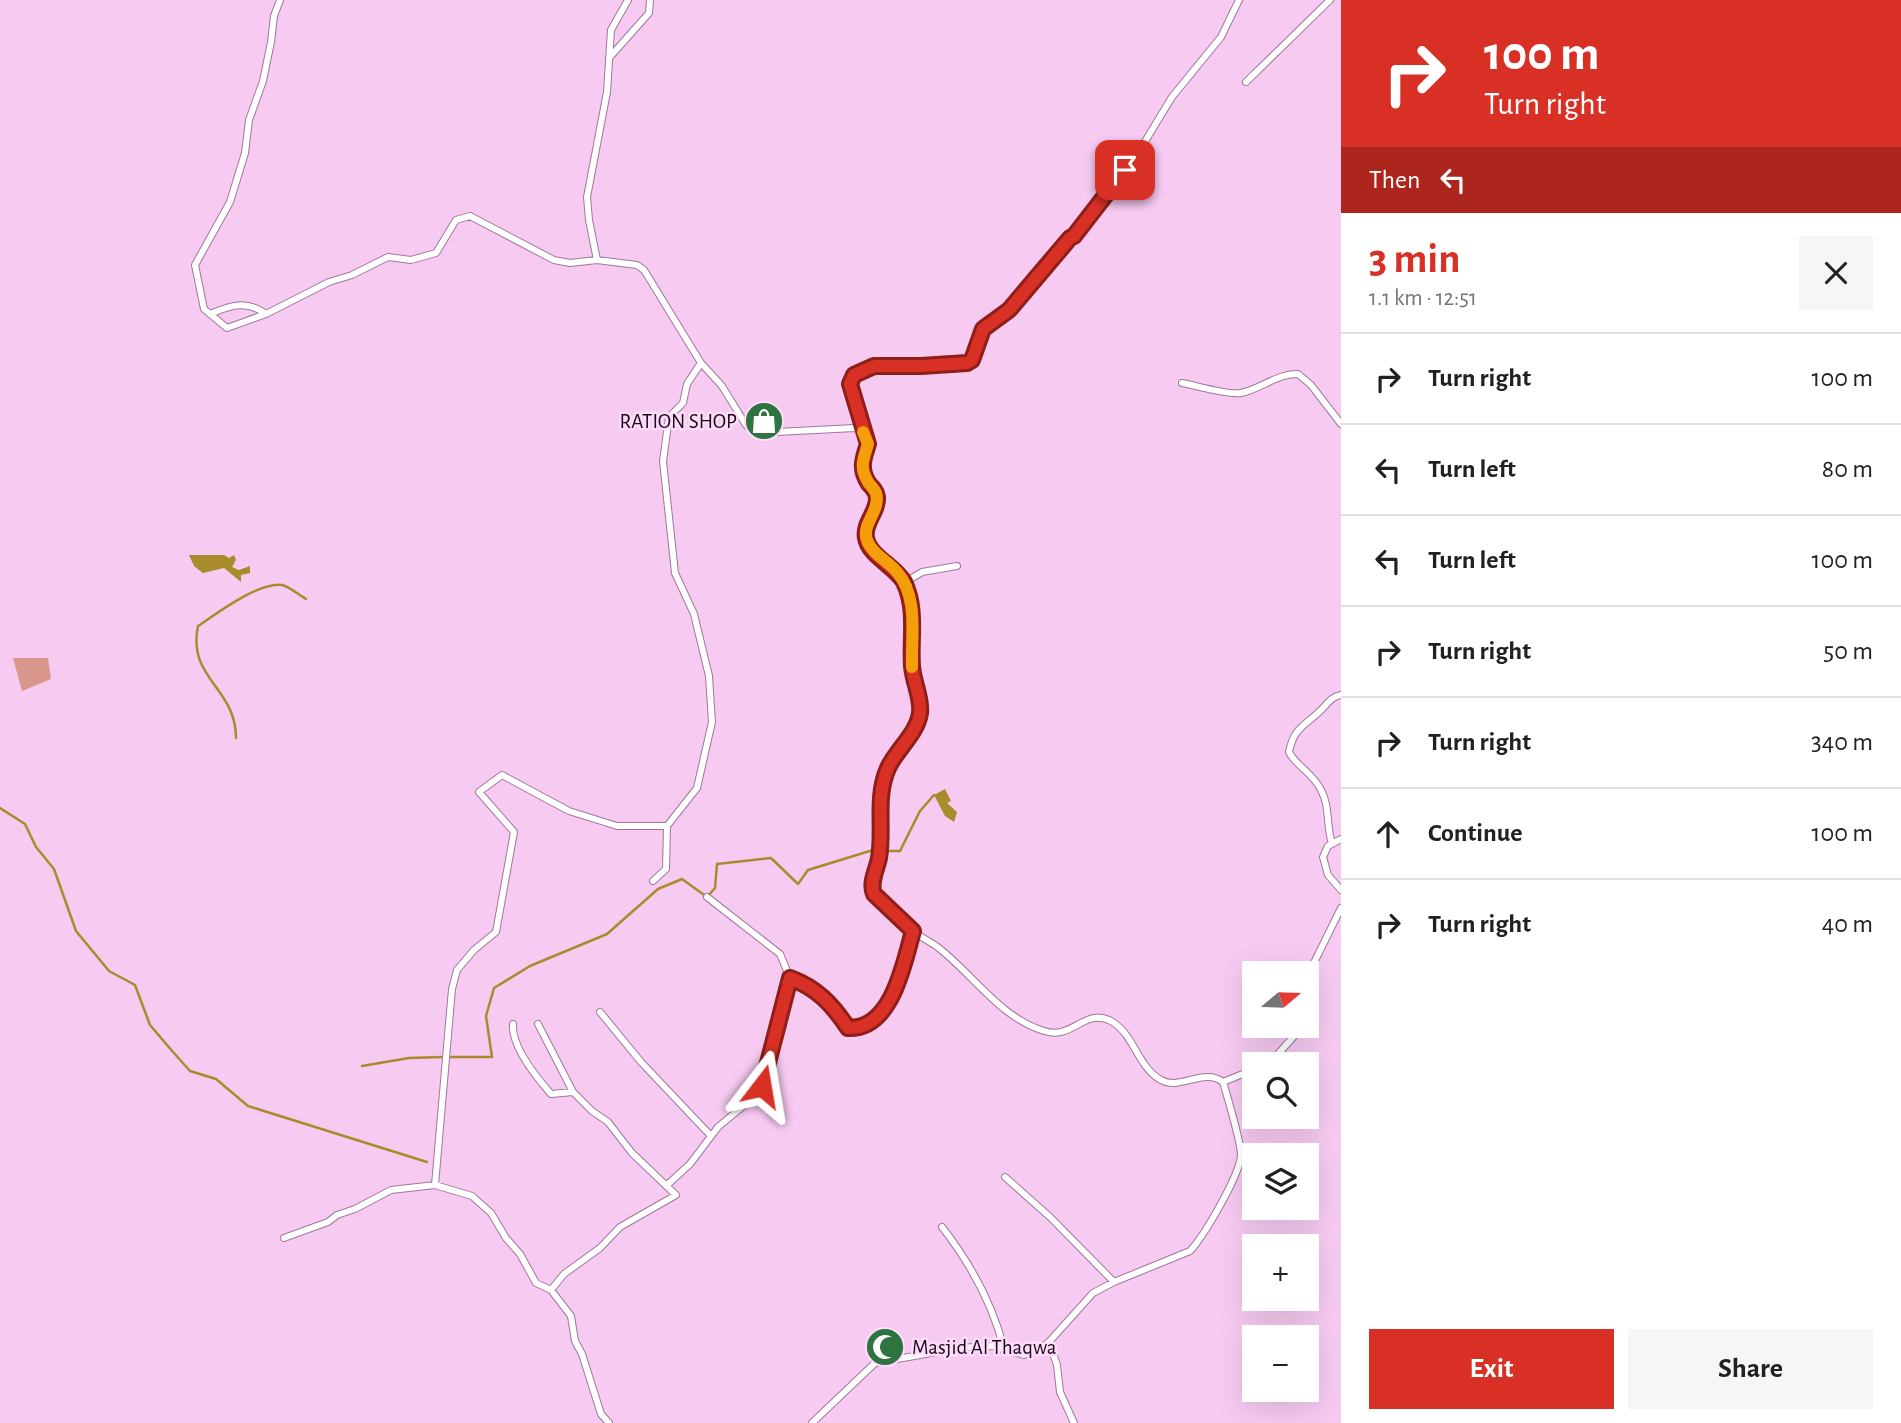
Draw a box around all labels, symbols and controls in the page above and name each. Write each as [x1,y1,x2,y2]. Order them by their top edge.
icon: right [1369,28,1460,119]
text: 100 m [1484,30,1600,79]
text: Turn right [1484,88,1606,120]
pin [1095,140,1155,200]
icon: arrive [1106,151,1144,189]
icon: left [1434,161,1472,199]
text: Then [1369,167,1420,193]
button: close [1799,236,1873,310]
text: 3 min [1369,238,1461,280]
text: 1.1 km · 12:51 [1369,287,1477,310]
icon: right [1369,360,1407,398]
text: Turn right [1428,365,1531,391]
text: 100 m [1812,365,1873,391]
shop icon: RATION SHOP [743,400,785,442]
place label: RATION SHOP [619,411,737,432]
icon: left [1369,451,1407,489]
text: Turn left [1428,456,1516,482]
text: 80 m [1822,456,1873,482]
icon: left [1369,542,1407,580]
text: Turn left [1428,547,1516,573]
text: 100 m [1812,547,1873,573]
icon: right [1369,633,1407,671]
text: Turn right [1428,638,1531,664]
text: 50 m [1823,638,1873,664]
icon: right [1369,724,1407,762]
text: Turn right [1428,729,1531,755]
text: 340 m [1811,729,1873,755]
icon: ahead [1369,815,1407,853]
text: Continue [1428,820,1523,846]
text: 100 m [1812,820,1873,846]
icon: right [1369,906,1407,944]
text: Turn right [1428,911,1531,937]
text: 40 m [1822,911,1873,937]
north arrow [1242,961,1320,1038]
map controls [1242,961,1319,1402]
position arrow [725,1049,799,1123]
button: search [1242,1052,1319,1129]
button: layers [1242,1143,1319,1220]
button: + [1242,1234,1319,1311]
button: − [1242,1325,1319,1402]
mosque icon: Masjid Al Thaqwa [864,1326,906,1368]
button: Exit [1369,1329,1614,1409]
button: Share [1628,1329,1873,1409]
place label: Masjid Al Thaqwa [912,1337,1057,1358]

